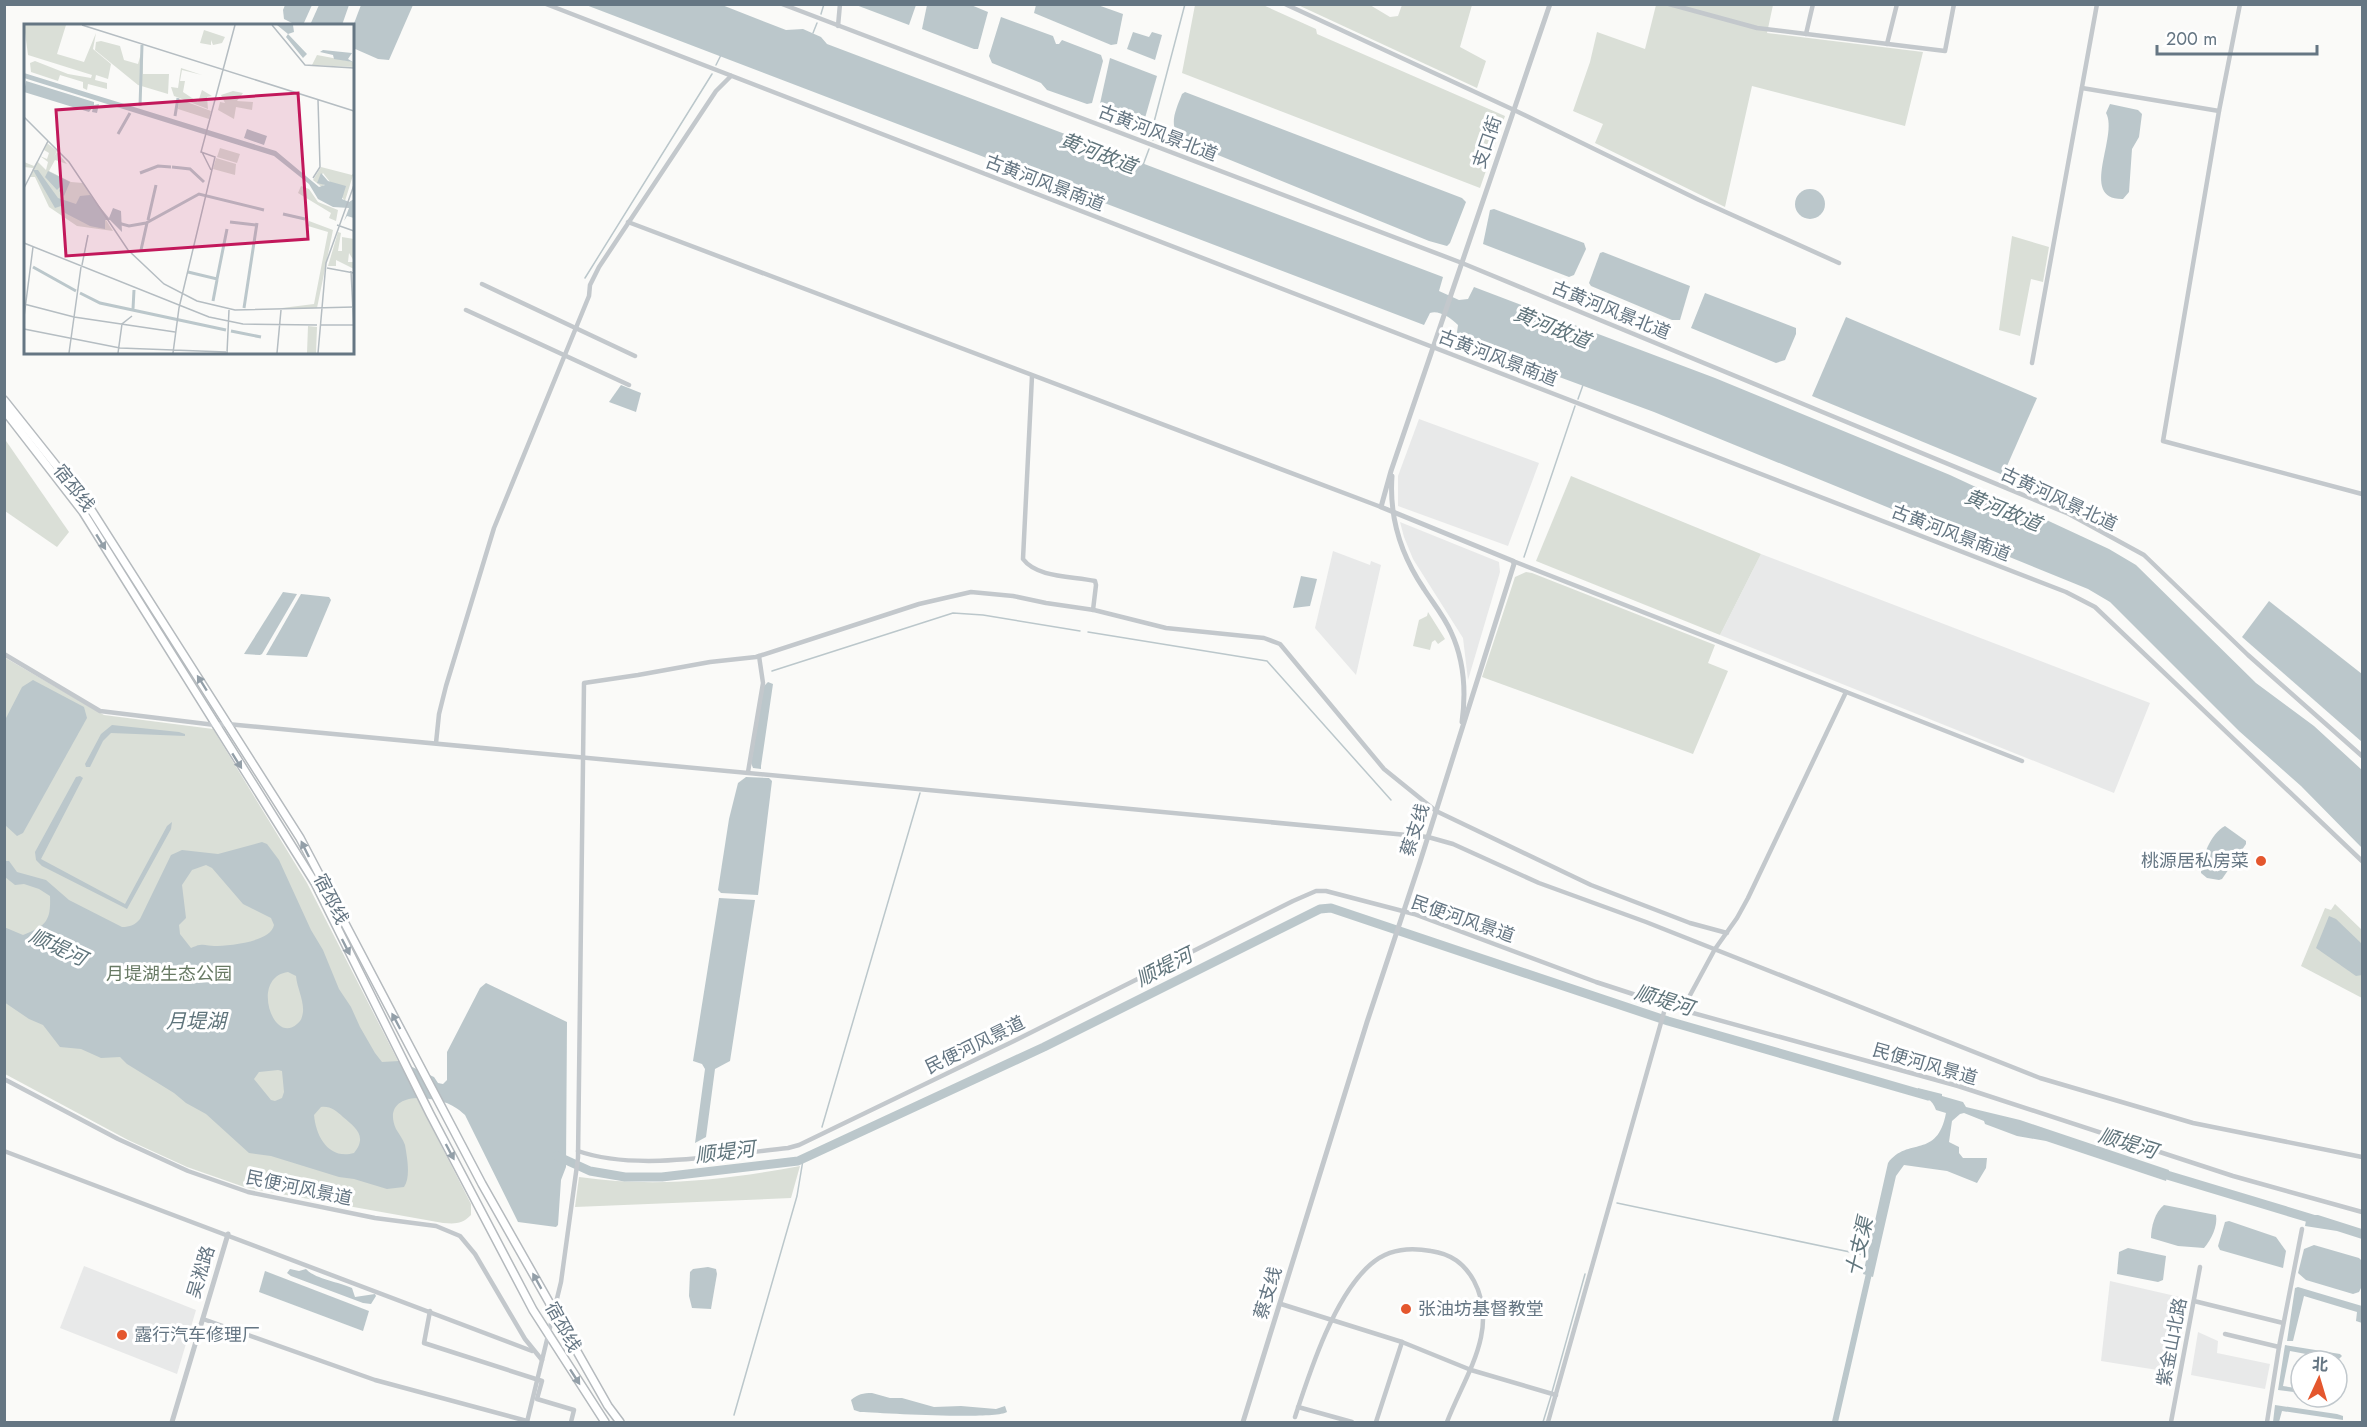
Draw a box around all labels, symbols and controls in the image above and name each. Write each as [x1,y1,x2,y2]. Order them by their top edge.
scale bar [2157,18,2318,56]
inset map [24,24,354,354]
text: 200 m [2166,26,2217,52]
street label: 古黄河风景北道 [1095,98,1221,168]
street label: 支口街 [1466,112,1508,172]
water label: 黄河故道 [1055,126,1143,182]
street label: 古黄河风景南道 [982,148,1108,218]
street label: 古黄河风景北道 [1548,274,1674,346]
water label: 黄河故道 [1509,299,1597,357]
street label: 古黄河风景南道 [1435,323,1561,393]
street label: 宿邳线 [47,459,101,517]
street label: 古黄河风景北道 [1996,461,2122,537]
water label: 黄河故道 [1960,482,2048,540]
street label: 古黄河风景南道 [1888,498,2014,568]
one-way arrow [95,534,106,550]
one-way arrow [196,675,207,692]
one-way arrow [232,753,243,769]
street label: 蔡支线 [1394,800,1436,860]
one-way arrow [301,840,310,857]
place label: 桃源居私房菜 [2141,848,2249,874]
marker: 桃源居私房菜 [2254,854,2268,868]
street label: 宿邳线 [307,869,355,929]
street label: 民便河风景道 [1408,889,1518,949]
water label: 顺堤河 [24,922,95,975]
one-way arrow [341,939,350,956]
water label: 顺堤河 [1131,939,1201,994]
park label: 月堤湖生态公园 [106,961,232,987]
water label: 顺堤河 [1631,978,1701,1024]
water label: 月堤湖 [166,1007,229,1036]
street label: 民便河风景道 [921,1010,1029,1080]
one-way arrow [391,1013,401,1030]
street label: 民便河风景道 [1870,1037,1980,1091]
water label: 顺堤河 [2095,1121,2165,1167]
water label: 顺堤河 [694,1134,761,1171]
one-way arrow [445,1143,455,1160]
street label: 民便河风景道 [243,1164,355,1212]
water label: 十支渠 [1839,1212,1881,1280]
street label: 吴淞路 [181,1242,221,1302]
street label: 蔡支线 [1248,1263,1288,1323]
one-way arrow [532,1273,542,1290]
street label: 紫金山北路 [2151,1295,2193,1389]
place label: 张油坊基督教堂 [1418,1296,1544,1322]
street label: 宿邳线 [539,1297,587,1357]
marker: 张油坊基督教堂 [1399,1302,1413,1316]
place label: 露行汽车修理厂 [134,1322,260,1348]
marker: 露行汽车修理厂 [115,1328,129,1342]
north arrow [2289,1349,2349,1409]
text: 北 [2311,1353,2329,1377]
one-way arrow [569,1369,580,1385]

